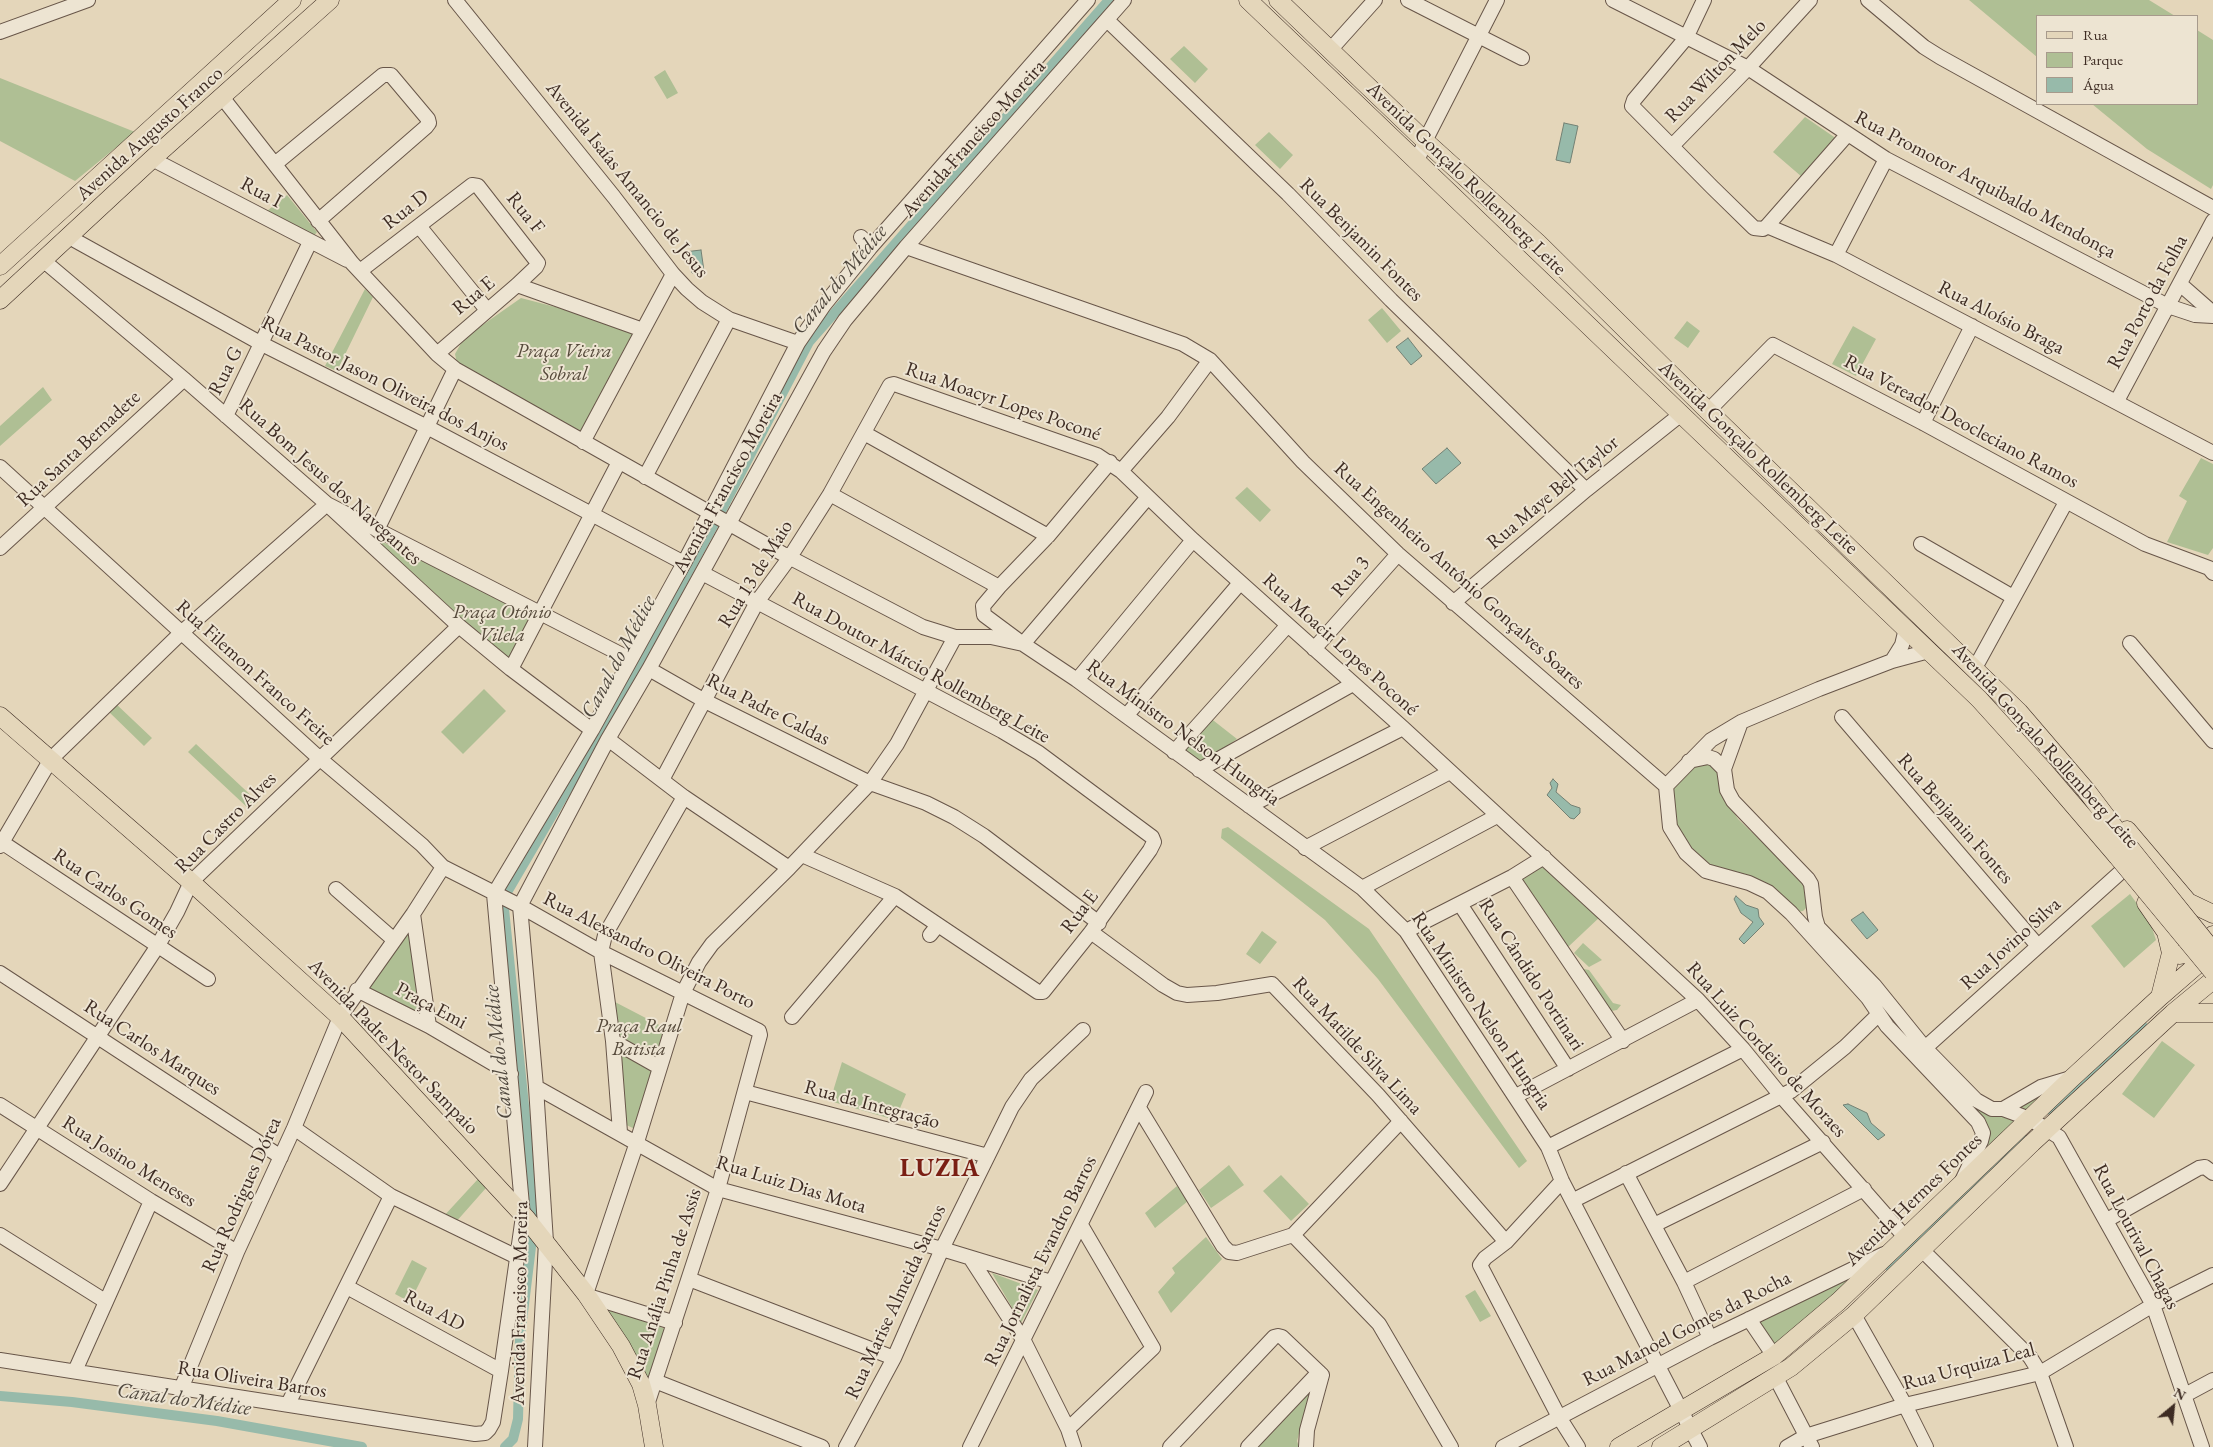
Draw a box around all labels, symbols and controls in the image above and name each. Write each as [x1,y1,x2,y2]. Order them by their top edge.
street label: Rua Wilton Melo [1660,14,1772,128]
legend [2036,15,2198,105]
text: Rua [2083,25,2108,44]
text: Parque [2083,50,2123,69]
street label: Avenida Francisco Moreira [897,55,1051,223]
street label: Avenida Augusto Franco [72,62,228,206]
text: Água [2083,75,2114,94]
street label: Avenida Isaías Amancio de Jesus [540,77,714,283]
street label: Avenida Gonçalo Rollemberg Leite [1361,77,1571,281]
street label: Rua Promotor Arquibaldo Mendonça [1850,106,2120,264]
street label: Rua I [236,172,286,214]
street label: Rua Benjamin Fontes [1294,173,1428,307]
street label: Rua D [378,185,434,235]
street label: Rua F [501,187,549,239]
water label: Canal do Médice [787,220,893,340]
street label: Rua Porto da Folha [2103,231,2193,373]
street label: Rua E [448,271,500,321]
street label: Rua Aloísio Braga [1934,276,2068,360]
street label: Rua Pastor Jason Oliveira dos Anjos [257,311,513,457]
park label: Praça Vieira Sobral [516,340,612,387]
street label: Rua G [204,343,248,399]
street label: Rua Vereador Deocleciano Ramos [1840,350,2082,494]
street label: Avenida Gonçalo Rollemberg Leite [1653,356,1863,560]
street label: Rua Moacyr Lopes Poconé [902,357,1104,447]
street label: Rua Santa Bernadete [12,386,146,512]
street label: Avenida Francisco Moreira [668,388,788,578]
street label: Rua Bom Jesus dos Navegantes [234,394,426,570]
street label: Rua Maye Bell Taylor [1482,431,1624,555]
street label: Rua Engenheiro Antônio Gonçalves Soares [1329,457,1589,695]
street label: Rua 13 de Maio [713,516,799,632]
street label: Rua 3 [1327,552,1375,602]
street label: Rua Moacir Lopes Poconé [1257,569,1423,721]
street label: Rua Doutor Márcio Rollemberg Leite [788,587,1054,749]
water label: Canal do Médice [576,591,662,723]
street label: Rua Filemon Franco Freire [171,595,339,751]
park label: Praça Otônio Vilela [453,601,551,648]
street label: Avenida Gonçalo Rollemberg Leite [1946,638,2144,854]
street label: Rua Ministro Nelson Hungria [1082,655,1284,811]
street label: Rua Padre Caldas [702,669,834,751]
street label: Rua Benjamin Fontes [1892,749,2018,889]
street label: Rua Castro Alves [170,767,282,879]
street label: Rua Carlos Gomes [48,843,182,945]
street label: Rua E [1056,886,1104,938]
street label: Rua Alexsandro Oliveira Porto [539,887,759,1015]
street label: Rua Jovino Silva [1956,893,2066,995]
street label: Rua Cândido Portinari [1473,894,1589,1056]
street label: Rua Ministro Nelson Hungria [1406,908,1556,1114]
street label: Avenida Padre Nestor Sampaio [303,954,483,1140]
street label: Rua Luiz Cordeiro de Moraes [1681,957,1851,1143]
street label: Rua Matilde Silva Lima [1287,972,1427,1120]
street label: Praça Emi [391,977,471,1035]
water label: Canal do Médice [479,983,519,1121]
street label: Rua Carlos Marques [79,995,225,1101]
park label: Praça Raul Batista [596,1015,682,1062]
street label: Rua da Integração [802,1075,942,1135]
street label: Rua Josino Meneses [57,1111,201,1213]
street label: Rua Rodrigues Dórea [197,1114,287,1276]
street label: Avenida Hermes Fontes [1840,1128,1988,1272]
street label: Rua Luiz Dias Mota [713,1151,869,1219]
street label: Rua Jornalista Evandro Barros [980,1152,1102,1370]
district label: LUZIA [899,1154,981,1184]
street label: Rua Lourival Chagas [2088,1160,2184,1314]
street label: Rua Anália Pinha de Assis [623,1185,707,1383]
street label: Avenida Francisco Moreira [506,1201,534,1405]
street label: Rua Marise Almeida Santos [840,1201,952,1403]
street label: Rua Manoel Gomes da Rocha [1579,1266,1795,1392]
street label: Rua AD [399,1285,469,1337]
street label: Rua Urquiza Leal [1900,1338,2038,1396]
street label: Rua Oliveira Barros [176,1356,328,1404]
water label: Canal do Médice [115,1378,253,1422]
north arrow [2148,1382,2198,1432]
text: N [2171,1383,2189,1404]

